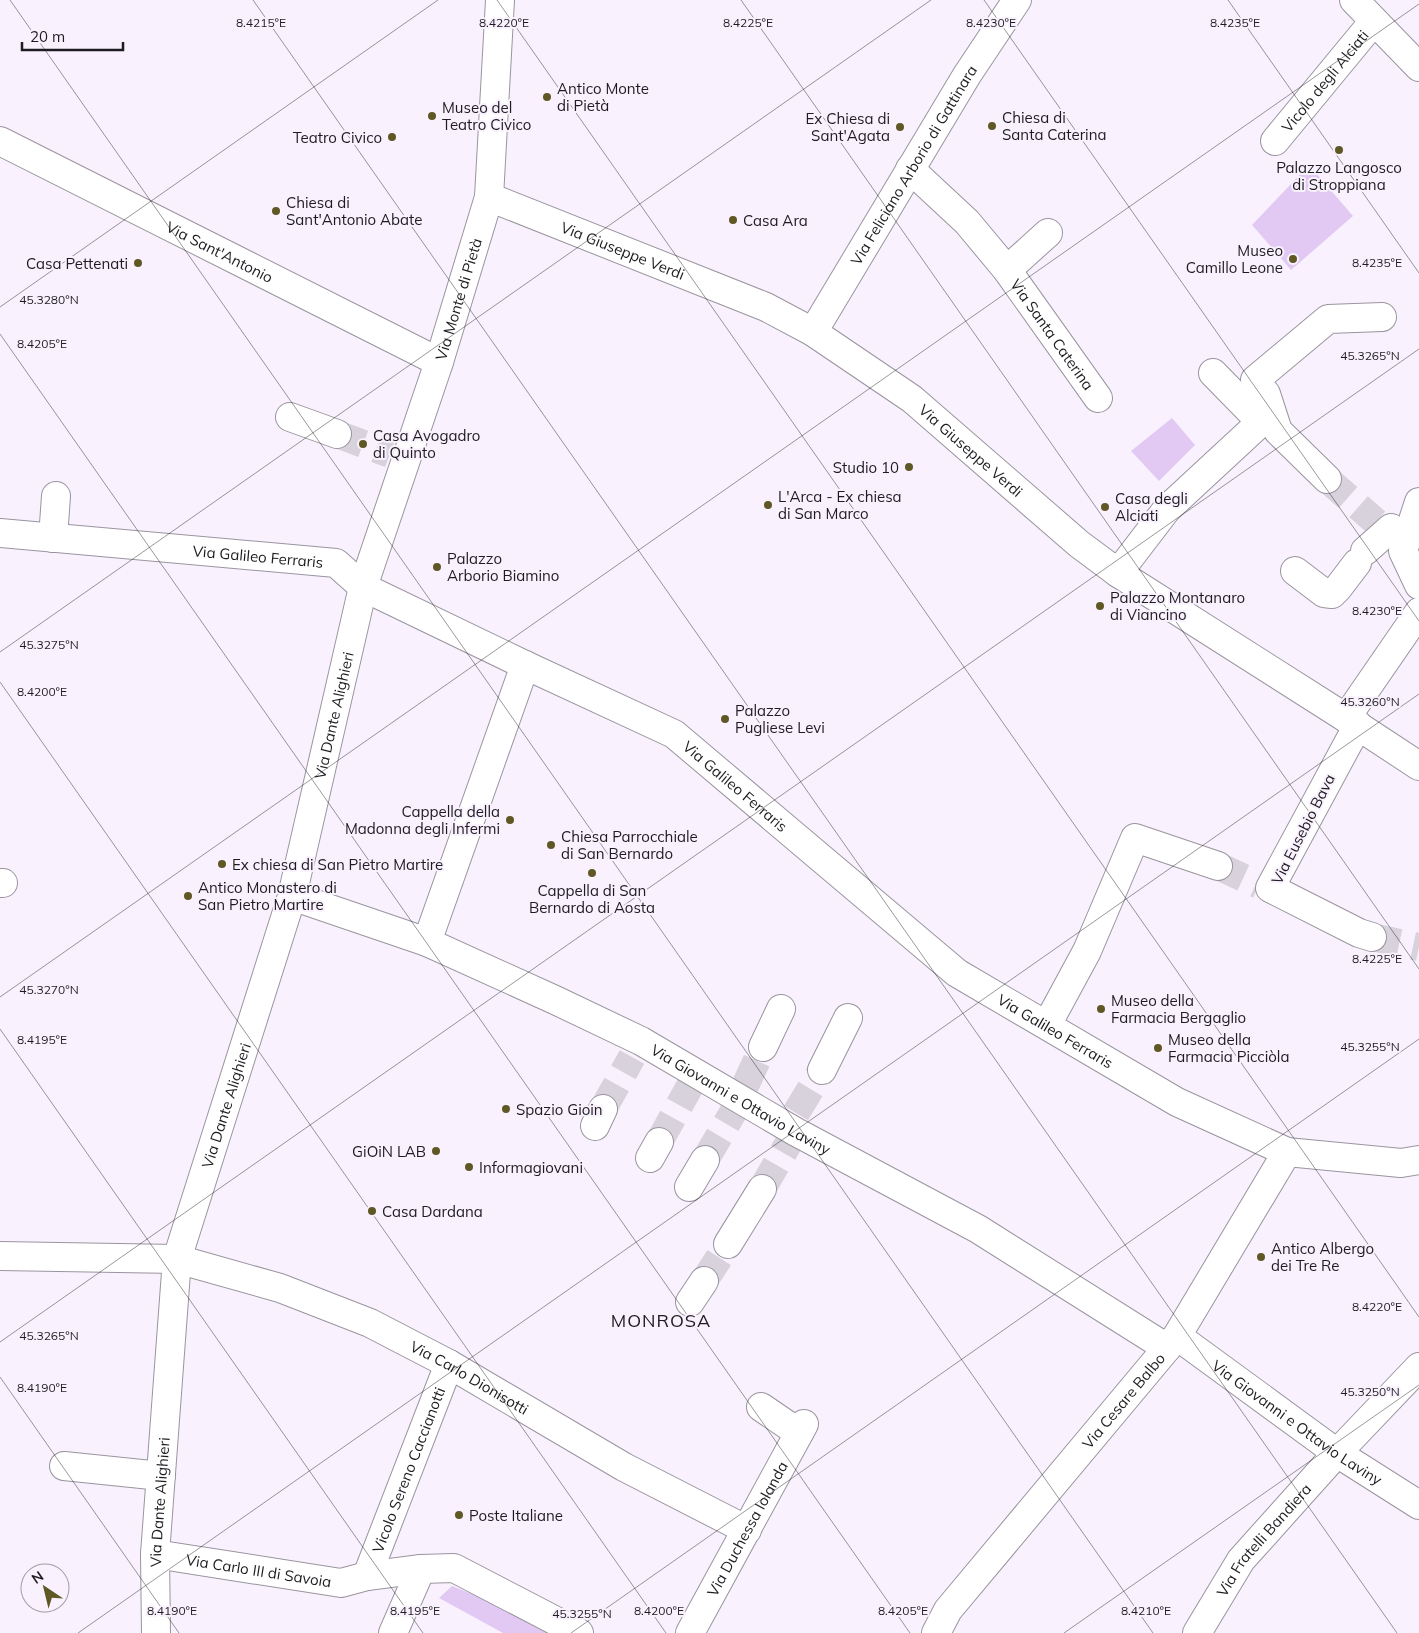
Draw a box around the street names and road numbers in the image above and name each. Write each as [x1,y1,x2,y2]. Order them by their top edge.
street label: Vicolo degli Alciati [1277,26,1372,136]
street label: Via Feliciano Arborio di Gattinara [846,61,981,268]
street label: Via Sant'Antonio [163,217,276,286]
street label: Via Giuseppe Verdi [558,217,688,283]
street label: Via Monte di Pietà [431,236,486,362]
street label: Via Santa Caterina [1007,275,1098,393]
street label: Via Giuseppe Verdi [915,400,1027,501]
street label: Via Galileo Ferraris [192,541,324,571]
street label: Via Dante Alighieri [310,650,357,781]
street label: Via Galileo Ferraris [679,736,792,835]
street label: Via Eusebio Bava [1267,771,1339,887]
street label: Via Galileo Ferraris [994,989,1117,1072]
street label: Via Dante Alighieri [197,1040,254,1170]
street label: Via Giovanni e Ottavio Laviny [648,1040,834,1158]
street label: Via Carlo Dionisotti [407,1336,532,1418]
street label: Via Cesare Balbo [1078,1349,1169,1452]
street label: Via Giovanni e Ottavio Laviny [1208,1355,1386,1489]
street label: Vicolo Sereno Caccianotti [368,1384,449,1555]
street label: Via Dante Alighieri [145,1437,173,1567]
street label: Via Duchessa Iolanda [702,1458,791,1599]
street label: Via Fratelli Bandiera [1212,1479,1315,1600]
street label: Via Carlo III di Savoia [185,1549,333,1591]

